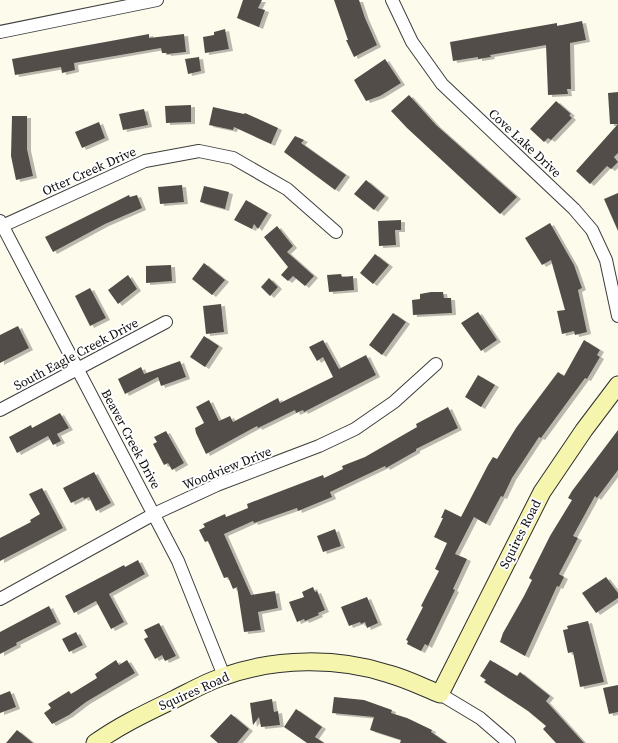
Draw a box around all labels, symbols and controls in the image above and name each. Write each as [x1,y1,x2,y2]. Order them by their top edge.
street label: Cove Lake Drive [485,105,565,181]
street label: Otter Creek Drive [39,143,139,199]
street label: South Eagle Creek Drive [11,314,142,394]
street label: Beaver Creek Drive [98,386,165,492]
street label: Woodview Drive [180,442,274,494]
street label: Squires Road [495,496,545,571]
street label: Squires Road [156,668,233,714]

